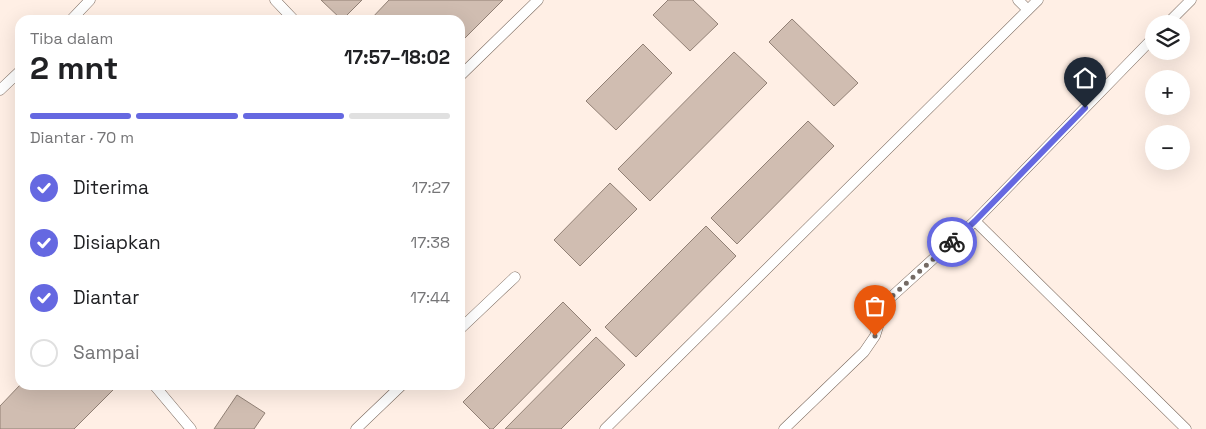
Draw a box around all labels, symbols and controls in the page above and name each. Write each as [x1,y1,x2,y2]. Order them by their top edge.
map controls [1145,15,1190,170]
button: layers [1145,15,1190,60]
text: Tiba dalam [30,28,113,49]
text: 17:57–18:02 [344,45,450,70]
text: 2 mnt [30,48,118,88]
pin [1064,57,1106,108]
icon: home [1071,64,1099,92]
button: + [1145,70,1190,115]
button: − [1145,125,1190,170]
text: Diantar · 70 m [30,127,134,148]
icon: check [30,174,58,202]
text: Diterima [73,175,149,200]
text: 17:27 [412,177,450,198]
courier [927,217,977,267]
icon: bike [938,228,966,256]
icon: check [30,229,58,257]
text: Disiapkan [73,230,161,255]
text: 17:38 [411,232,450,253]
icon: check [30,284,58,312]
text: Diantar [73,285,139,310]
pin [854,285,896,336]
text: 17:44 [410,287,450,308]
icon: bag [861,292,889,320]
text: Sampai [73,340,140,365]

